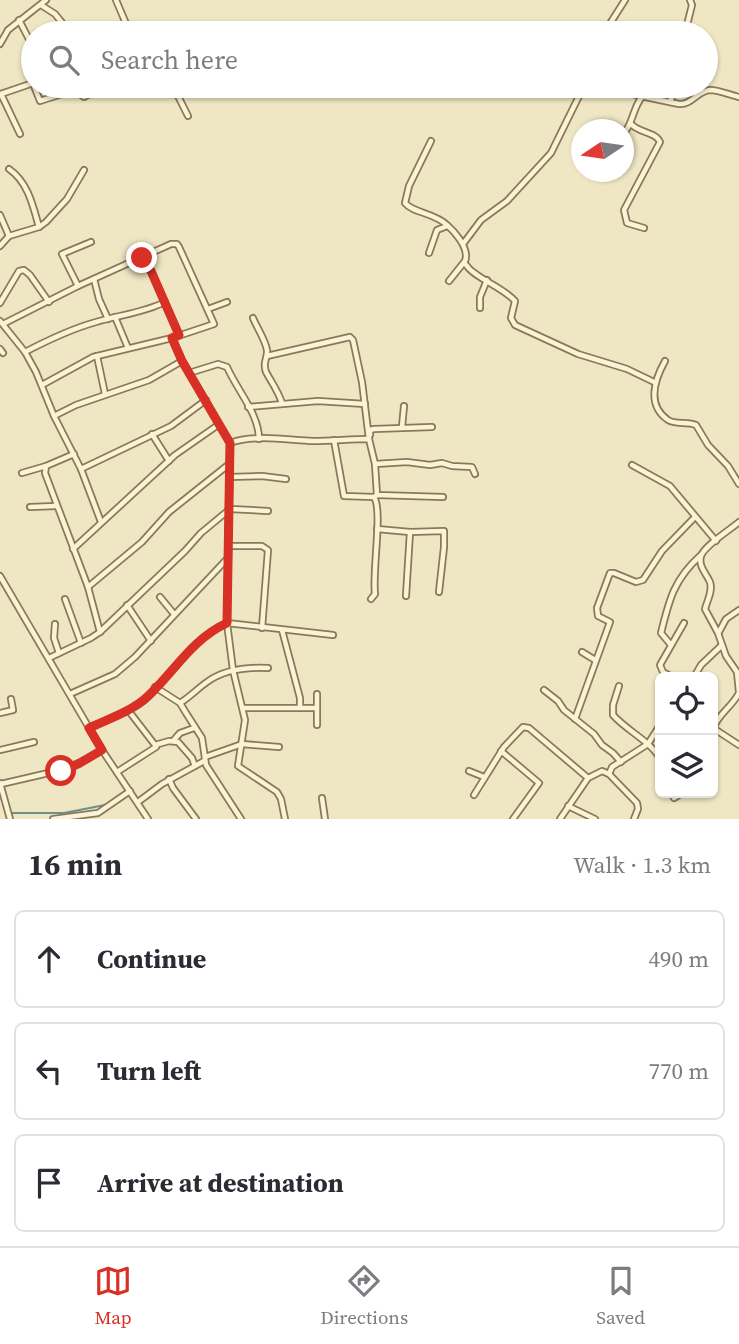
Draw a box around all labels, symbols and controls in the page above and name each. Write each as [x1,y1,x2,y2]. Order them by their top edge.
search box [21,21,718,98]
icon: search [45,41,83,79]
text: Search here [101,42,238,78]
north arrow [571,119,634,182]
route end [126,242,157,273]
map controls [655,672,718,798]
button: locate [655,672,718,735]
button: layers [655,735,718,798]
route start [45,755,76,786]
text: 16 min [28,844,122,885]
text: Walk · 1.3 km [573,849,711,881]
icon: ahead [30,940,68,978]
text: Continue [97,941,206,977]
text: 490 m [648,943,709,975]
icon: left [30,1052,68,1090]
text: Turn left [97,1053,201,1089]
text: 770 m [648,1055,709,1087]
icon: arrive [30,1164,68,1202]
text: Arrive at destination [97,1165,344,1201]
tab: Map [94,1262,132,1330]
tab: Directions [320,1262,408,1330]
tab: Saved [596,1262,645,1330]

